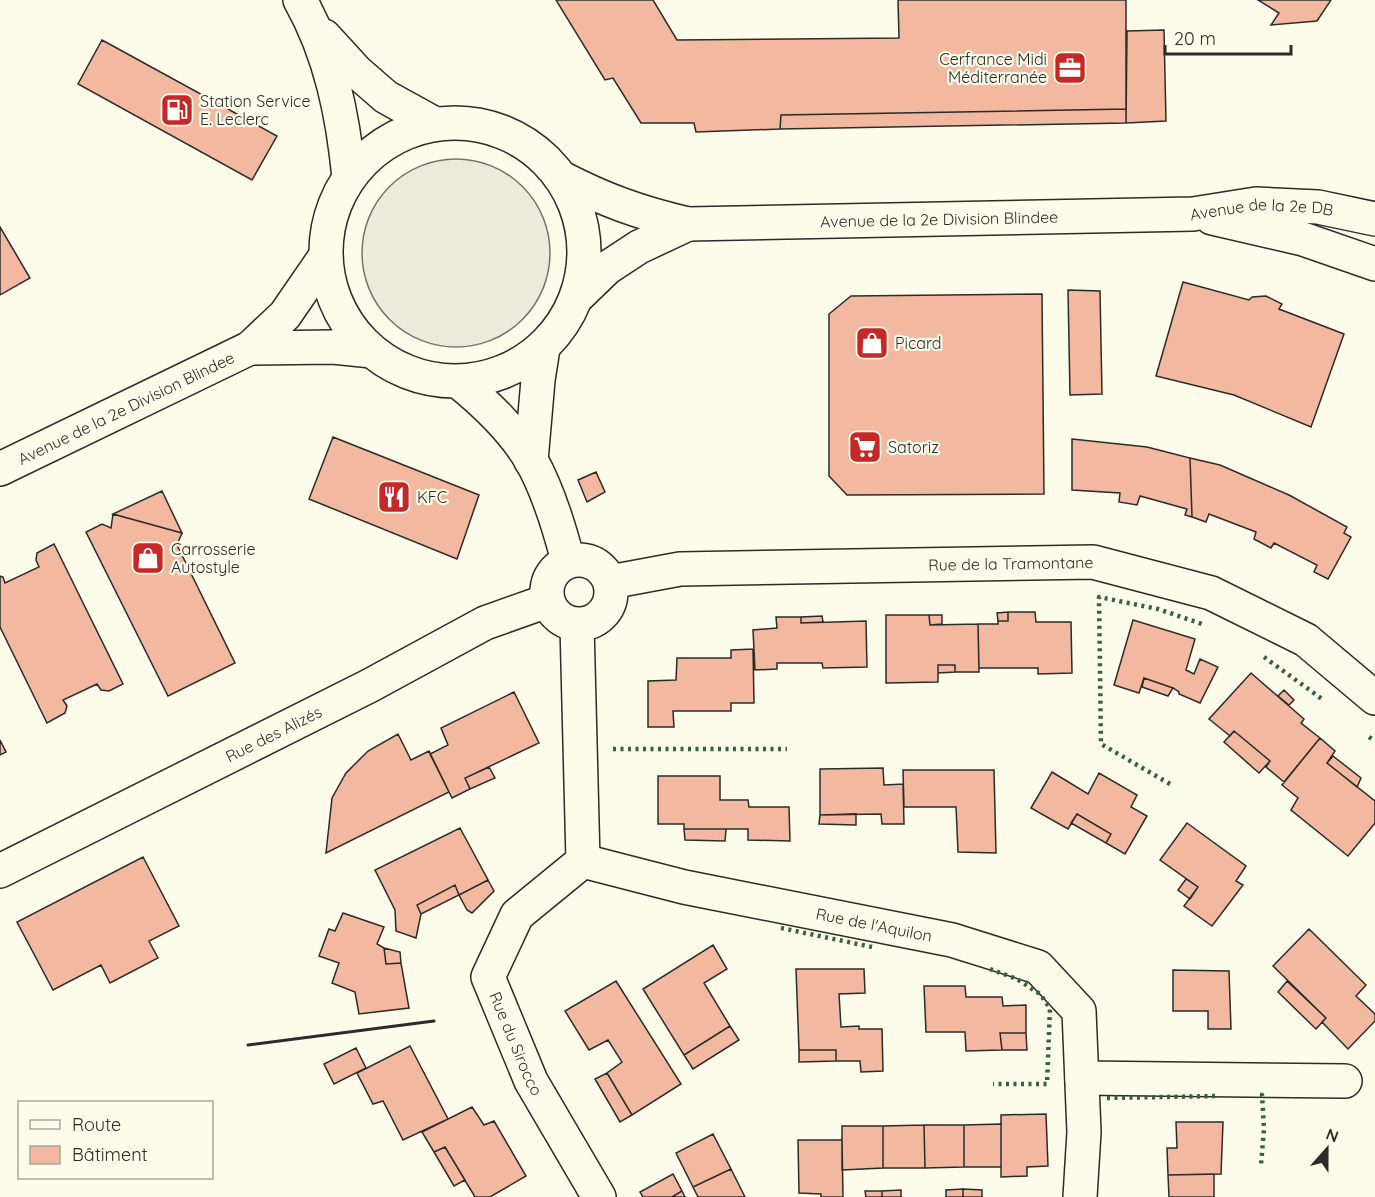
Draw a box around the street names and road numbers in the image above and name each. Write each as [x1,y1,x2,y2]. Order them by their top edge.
street label: Avenue de la 2e DB [1188,194,1335,224]
street label: Avenue de la 2e Division Blindee [820,207,1058,231]
street label: Avenue de la 2e Division Blindee [15,347,237,469]
street label: Rue de la Tramontane [928,552,1094,575]
street label: Rue des Alizés [222,701,325,766]
street label: Rue de l'Aquilon [814,903,934,946]
street label: Rue du Sirocco [485,989,547,1099]

